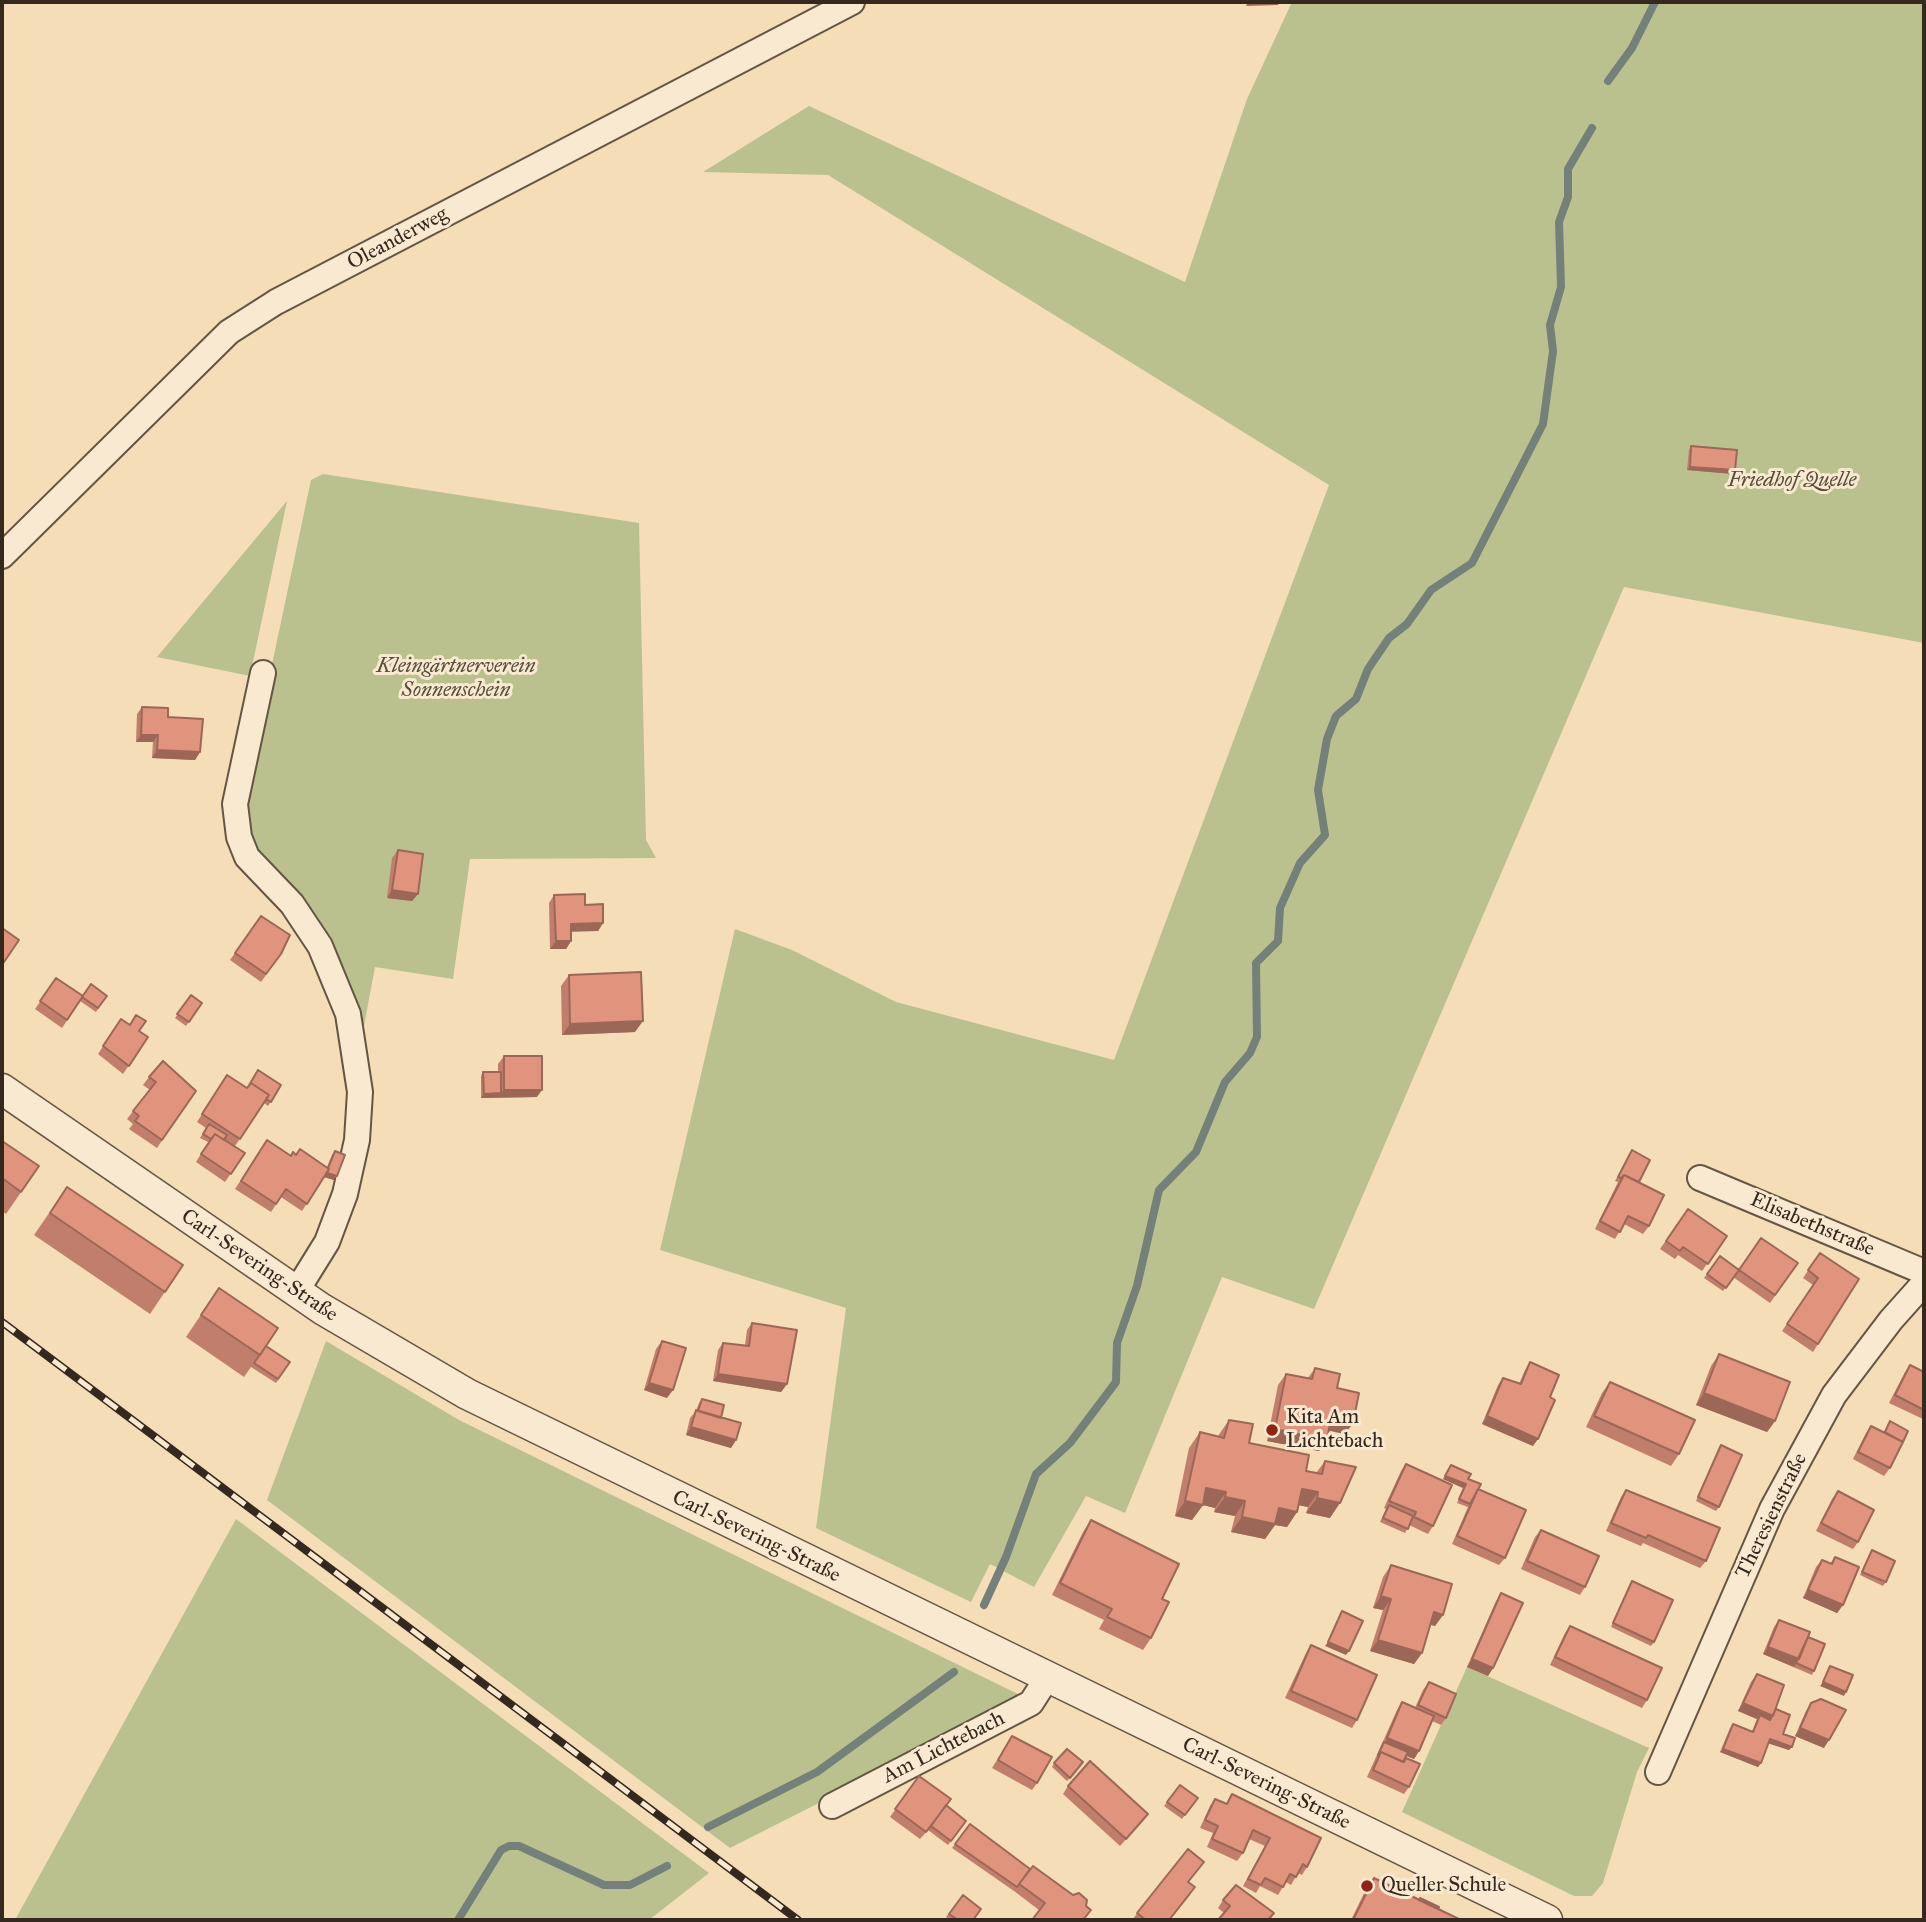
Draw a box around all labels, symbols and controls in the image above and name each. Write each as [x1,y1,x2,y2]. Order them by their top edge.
street label: Oleanderweg [344,202,452,276]
park label: Friedhof Quelle [1728,468,1856,494]
park label: Kleingärtnerverein Sonnenschein [376,654,536,704]
street label: Elisabethstraße [1746,1188,1878,1262]
street label: Carl-Severing-Straße [176,1204,342,1328]
place label: Kita Am Lichtebach [1286,1405,1383,1455]
marker: Kita Am Lichtebach [1264,1422,1280,1438]
street label: Theresienstraße [1731,1449,1813,1583]
street label: Carl-Severing-Straße [668,1485,844,1589]
street label: Am Lichtebach [879,1706,1009,1790]
street label: Carl-Severing-Straße [1178,1732,1354,1836]
place label: Queller Schule [1381,1873,1506,1899]
marker: Queller Schule [1359,1878,1375,1894]

